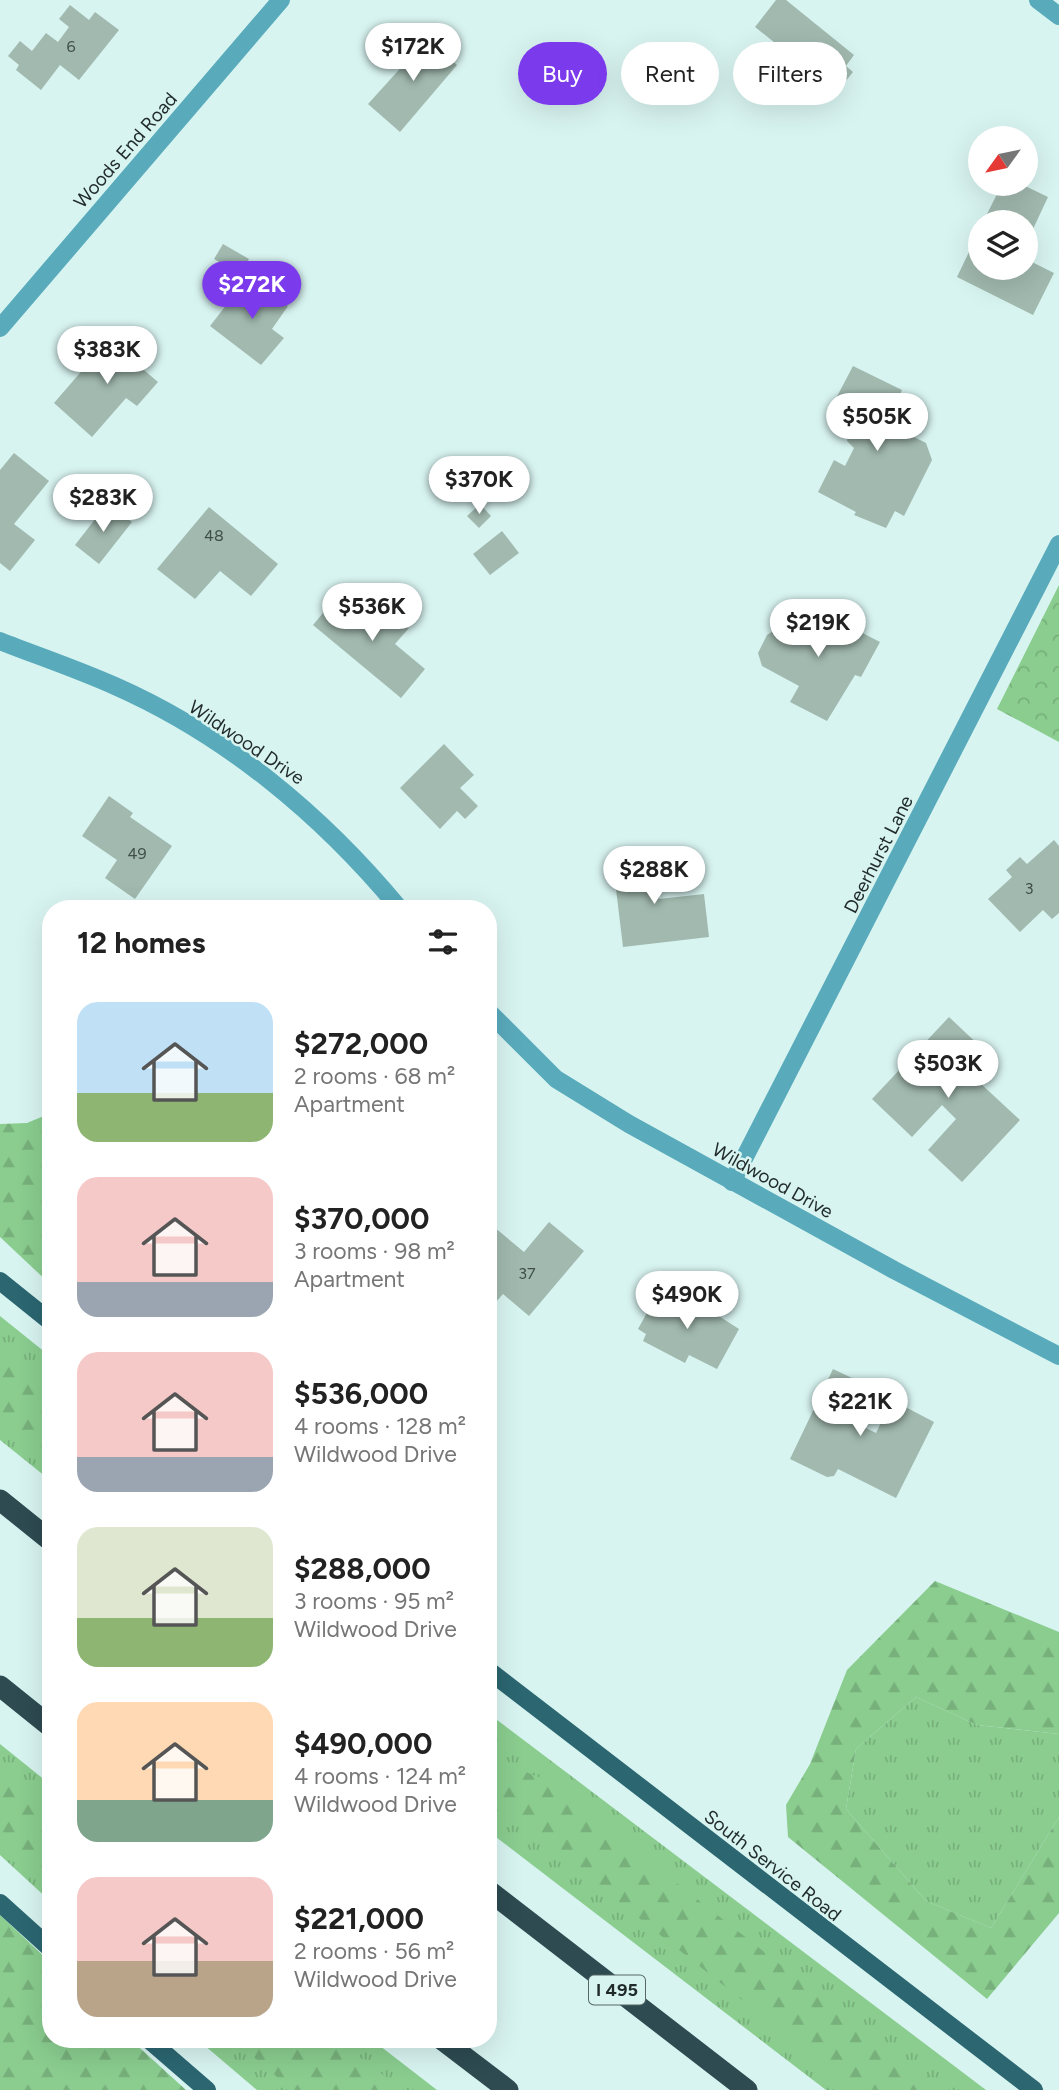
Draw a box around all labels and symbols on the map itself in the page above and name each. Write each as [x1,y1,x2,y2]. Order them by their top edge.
pin: $172K [364,24,462,83]
house number: 6 [66,37,76,56]
street label: Woods End Road [69,88,182,213]
north arrow [968,126,1038,196]
pin: $272K [203,262,301,321]
pin: $383K [58,326,156,386]
pin: $505K [828,393,926,453]
pin: $370K [430,456,528,516]
pin: $283K [54,475,152,534]
house number: 48 [204,526,224,545]
pin: $536K [323,584,421,643]
pin: $219K [769,600,867,659]
street label: Wildwood Drive [185,695,309,790]
street label: Deerhurst Lane [839,791,918,917]
house number: 49 [128,844,147,863]
pin: $288K [605,846,703,906]
house number: 3 [1025,879,1033,898]
pin: $503K [899,1040,997,1100]
street label: Wildwood Drive [708,1138,837,1223]
house number: 37 [518,1264,536,1283]
pin: $490K [638,1272,736,1331]
pin: $221K [811,1378,909,1438]
street label: South Service Road [700,1805,846,1926]
road number: I 495 [589,1976,645,2004]

